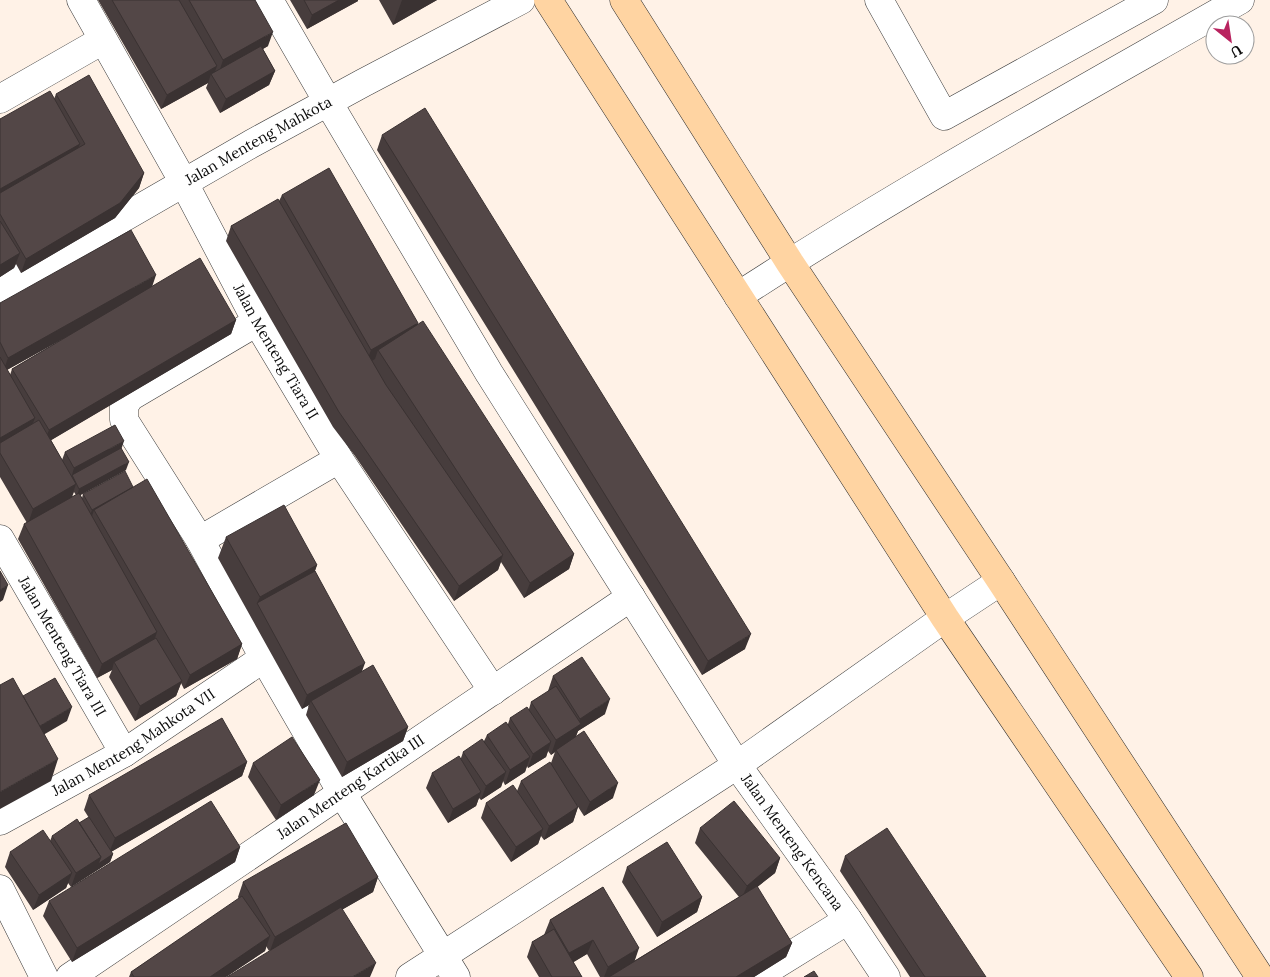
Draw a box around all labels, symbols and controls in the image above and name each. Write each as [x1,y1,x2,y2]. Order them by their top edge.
north arrow [1205,15,1255,65]
text: U [1227,41,1246,62]
street label: Jalan Menteng Mahkota [181,92,335,189]
street label: Jalan Menteng Tiara II [229,279,323,423]
street label: Jalan Menteng Tiara III [14,572,111,720]
street label: Jalan Menteng Mahkota VII [47,684,218,800]
street label: Jalan Menteng Kartika III [272,730,428,844]
street label: Jalan Menteng Kencana [737,769,848,914]

